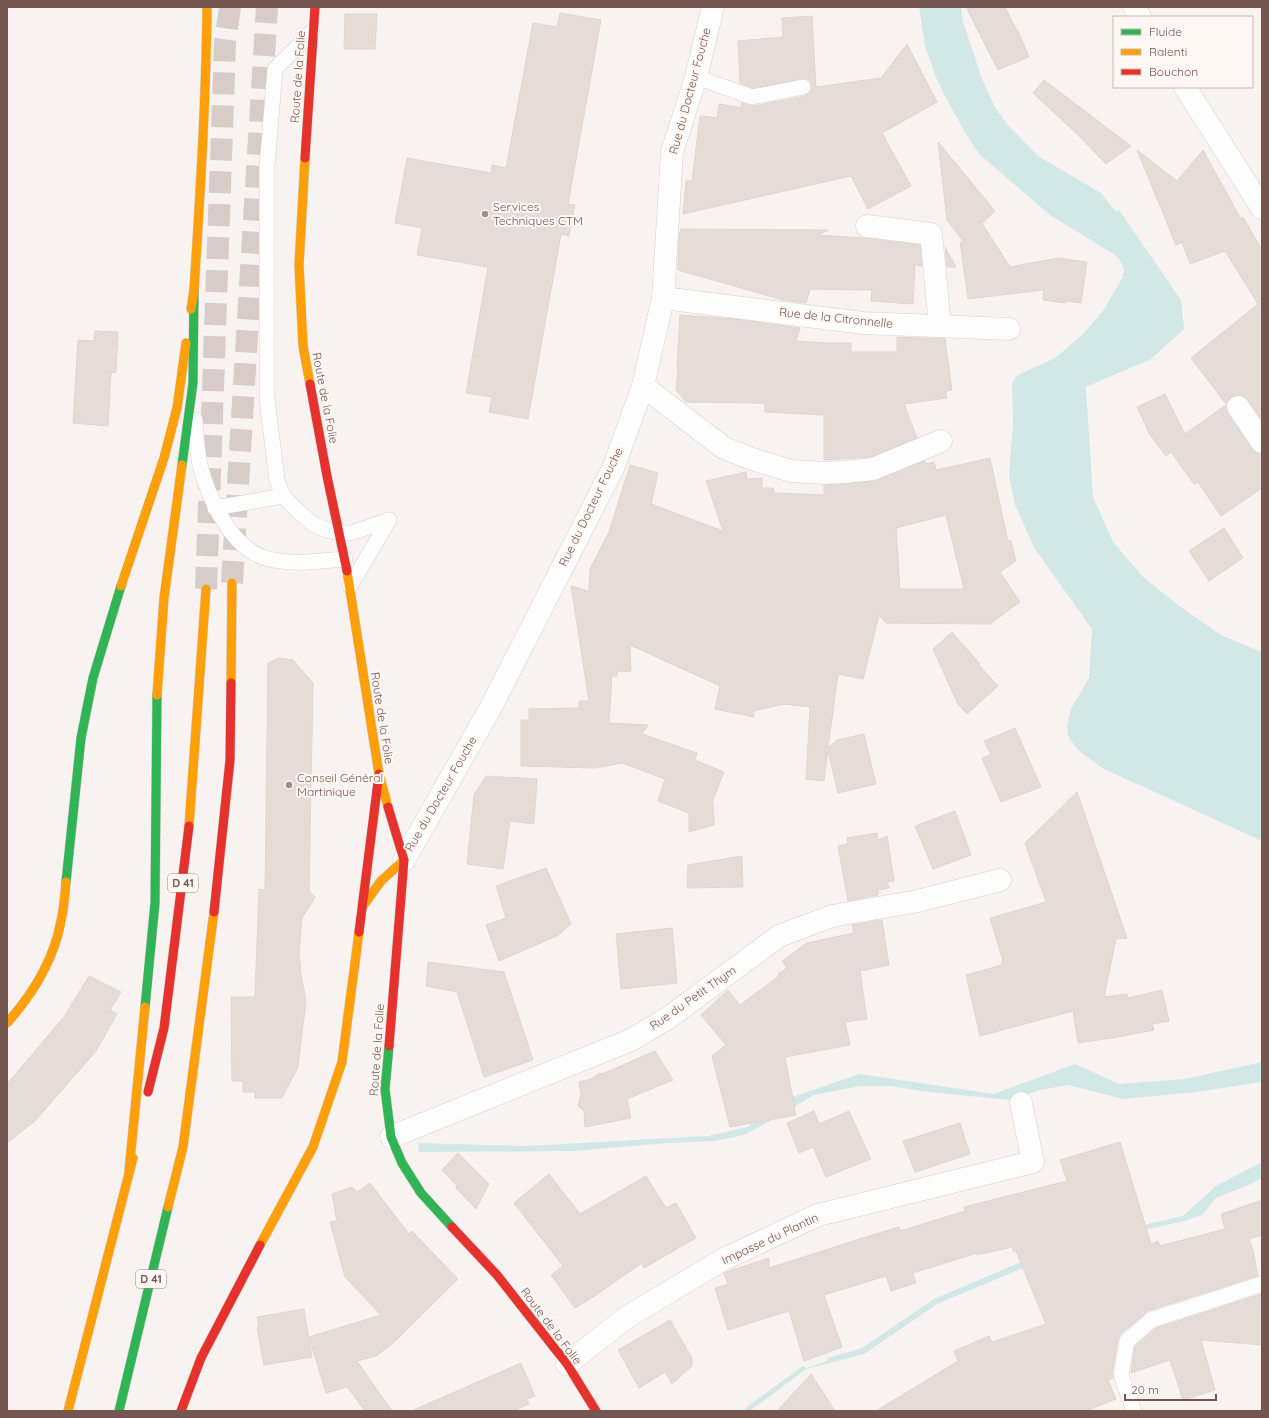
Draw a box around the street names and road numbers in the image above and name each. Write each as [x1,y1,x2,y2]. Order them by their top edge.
street label: Rue du Docteur Fouche [665,26,714,156]
street label: Route de la Folie [287,30,308,124]
street label: Rue de la Citronnelle [778,304,894,331]
street label: Route de la Folie [309,351,342,445]
street label: Rue du Docteur Fouche [555,445,626,569]
street label: Route de la Folie [368,671,397,765]
street label: Rue du Docteur Fouche [401,733,480,854]
road number: D 41 [168,874,198,892]
street label: Rue du Petit Thym [647,962,739,1033]
street label: Route de la Folie [366,1003,387,1097]
street label: Impasse du Plantin [719,1210,821,1268]
road number: D 41 [136,1270,166,1288]
street label: Route de la Folie [518,1284,585,1367]

